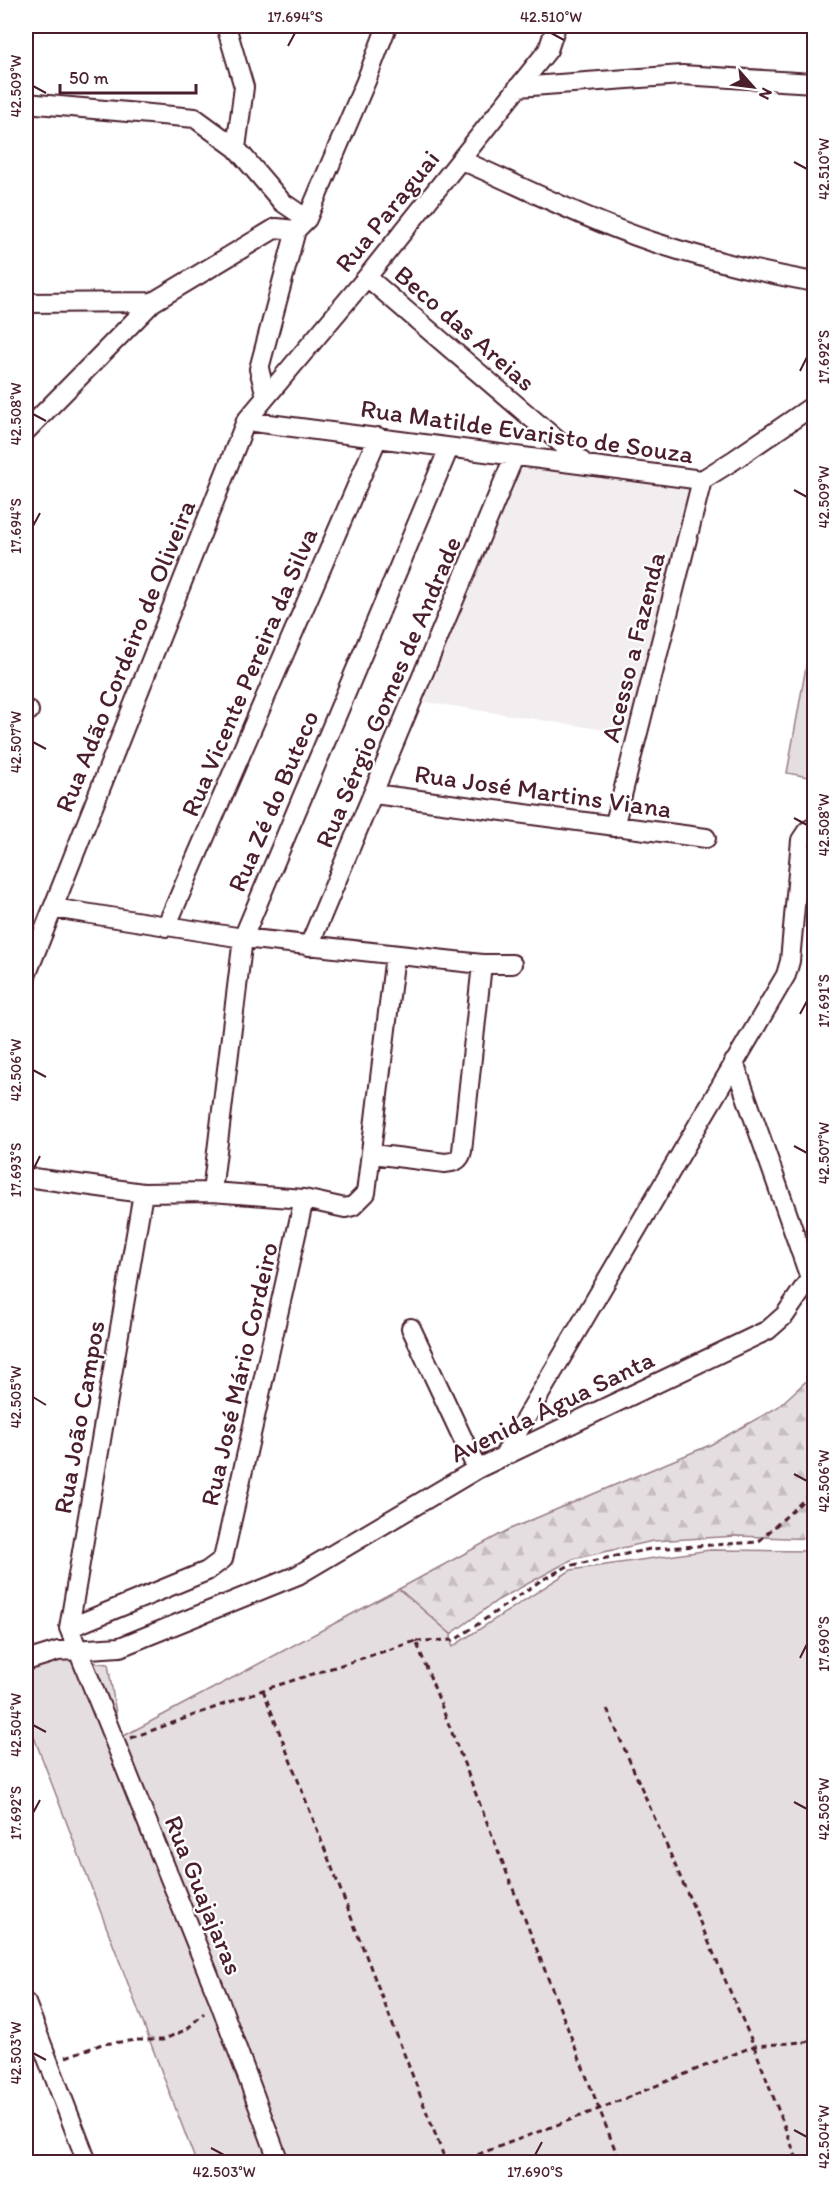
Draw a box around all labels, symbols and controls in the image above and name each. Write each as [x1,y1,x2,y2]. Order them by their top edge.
text: 17.694°S [267,8,323,26]
text: 42.510°W [520,8,582,26]
text: 42.509°W [7,54,25,117]
scale bar [60,57,196,95]
north arrow [723,57,783,117]
text: 50 m [69,67,109,89]
text: N [755,85,777,103]
text: 42.510°W [815,138,833,200]
street label: Rua Paraguai [328,143,446,279]
street label: Beco das Areias [388,258,542,398]
text: 17.692°S [815,330,833,384]
text: 42.508°W [7,382,25,446]
street label: Rua Matilde Evaristo de Souza [358,392,696,470]
text: 42.509°W [815,465,833,528]
street label: Rua Adão Cordeiro de Oliveira [48,495,203,817]
text: 17.694°S [7,498,25,554]
street label: Rua Vicente Pereira da Silva [174,522,325,821]
street label: Rua Sérgio Gomes de Andrade [308,531,468,853]
street label: Acesso a Fazenda [594,548,672,745]
street label: Rua Zé do Buteco [220,705,326,897]
text: 42.507°W [7,711,25,773]
street label: Rua José Martins Viana [413,757,674,825]
text: 42.508°W [815,793,833,857]
text: 17.691°S [815,974,833,1028]
text: 42.506°W [7,1038,25,1101]
text: 42.507°W [815,1122,833,1184]
text: 17.693°S [7,1143,25,1197]
street label: Rua José Mário Cordeiro [193,1239,285,1509]
street label: Rua João Campos [46,1318,112,1516]
street label: Avenida Água Santa [445,1343,660,1469]
text: 42.505°W [7,1365,25,1428]
text: 42.506°W [815,1449,833,1512]
text: 17.690°S [815,1616,833,1672]
text: 42.504°W [7,1693,25,1757]
text: 42.505°W [815,1777,833,1840]
text: 17.692°S [7,1786,25,1840]
street label: Rua Guajajaras [157,1811,251,1979]
text: 42.503°W [7,2021,25,2085]
text: 42.504°W [815,2105,833,2169]
text: 42.503°W [192,2163,256,2181]
text: 17.690°S [507,2163,563,2181]

